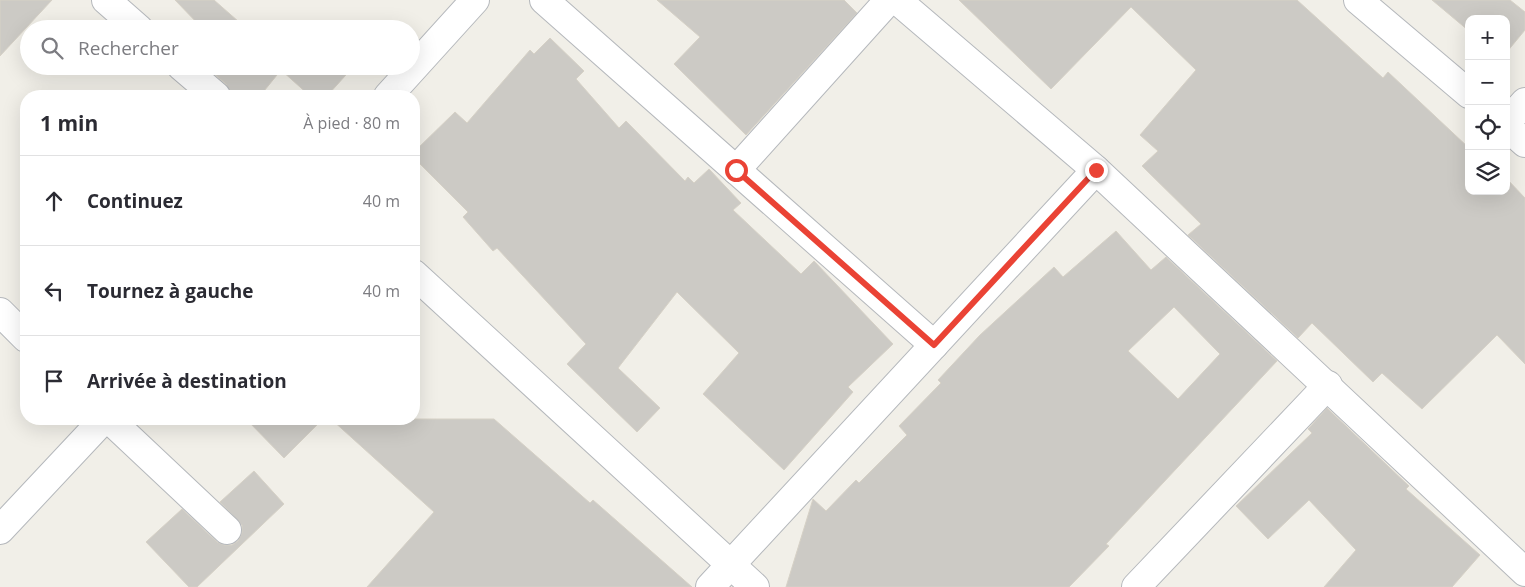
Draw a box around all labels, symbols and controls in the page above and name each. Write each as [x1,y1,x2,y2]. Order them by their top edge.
map controls [1465,15,1510,195]
button: + [1465,15,1510,60]
search box [20,20,420,75]
icon: search [38,34,66,62]
text: Rechercher [78,35,179,61]
button: − [1465,60,1510,105]
button: locate [1465,105,1510,150]
text: 1 min [40,109,98,137]
text: À pied · 80 m [303,112,400,134]
button: layers [1465,150,1510,195]
route start [725,159,748,182]
route end [1085,159,1108,182]
icon: ahead [40,187,68,215]
text: Continuez [87,188,183,214]
text: 40 m [363,190,400,212]
icon: left [40,277,68,305]
text: Tournez à gauche [87,278,253,304]
text: 40 m [363,280,400,302]
icon: arrive [40,367,68,395]
text: Arrivée à destination [87,368,287,394]

